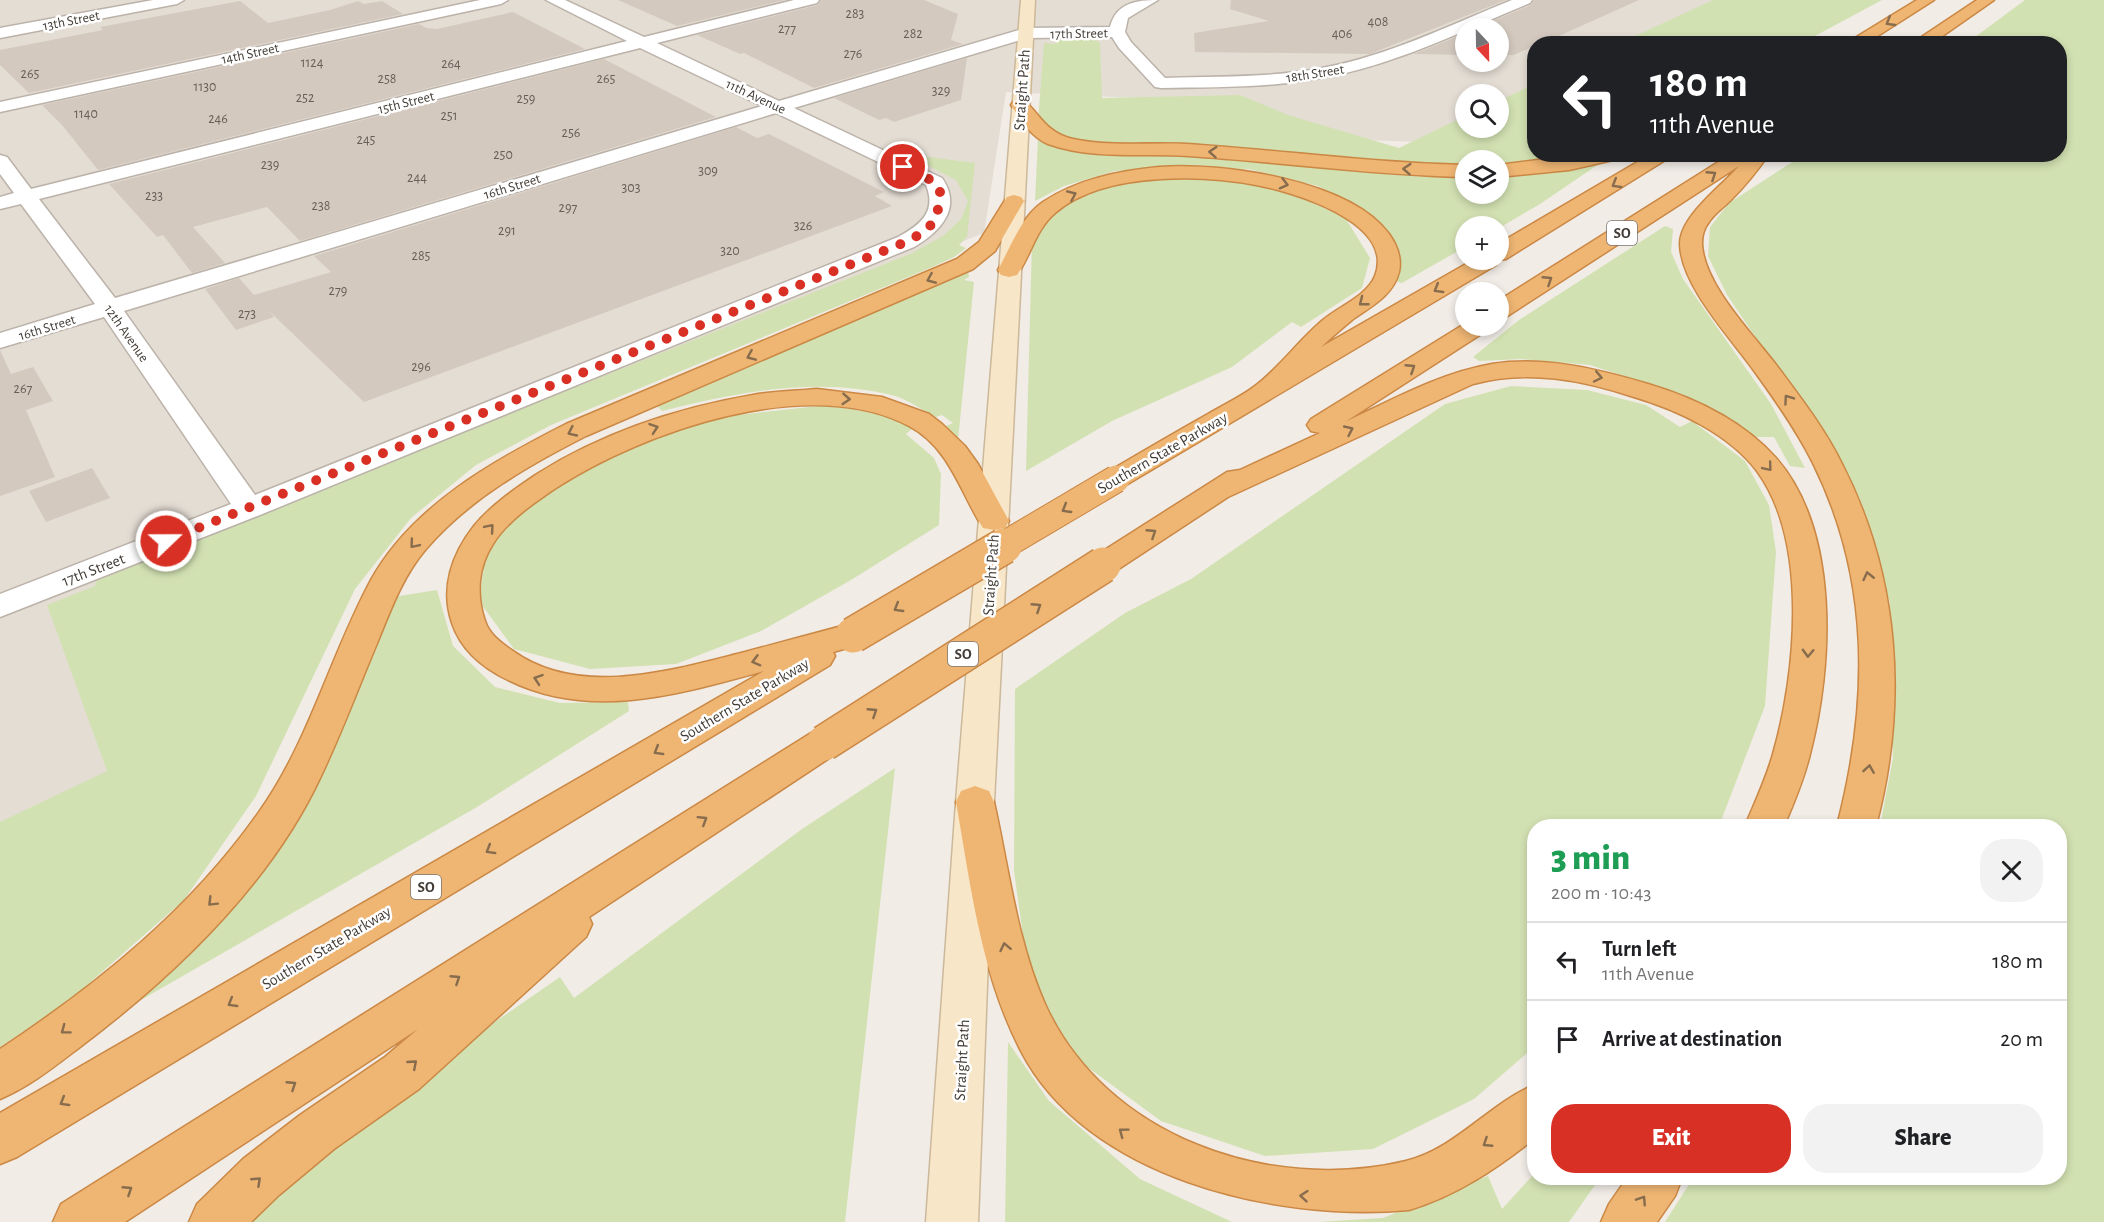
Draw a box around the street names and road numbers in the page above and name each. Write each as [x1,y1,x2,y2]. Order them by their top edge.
street label: 13th Street [42,9,101,33]
street label: 17th Street [1050,26,1108,42]
street label: 14th Street [220,41,281,67]
street label: Straight Path [1011,49,1033,131]
street label: 18th Street [1285,62,1346,85]
street label: 11th Avenue [723,77,788,117]
street label: 15th Street [377,89,436,117]
street label: 16th Street [482,172,543,202]
road number: SO [1607,221,1637,245]
street label: 12th Avenue [102,303,151,365]
street label: 16th Street [17,313,78,343]
street label: Southern State Parkway [1095,409,1231,497]
street label: Straight Path [980,534,1002,616]
street label: 17th Street [60,551,127,589]
road number: SO [948,642,978,666]
street label: Southern State Parkway [677,655,812,745]
road number: SO [411,875,441,899]
street label: Southern State Parkway [259,903,394,993]
street label: Straight Path [952,1019,972,1101]

